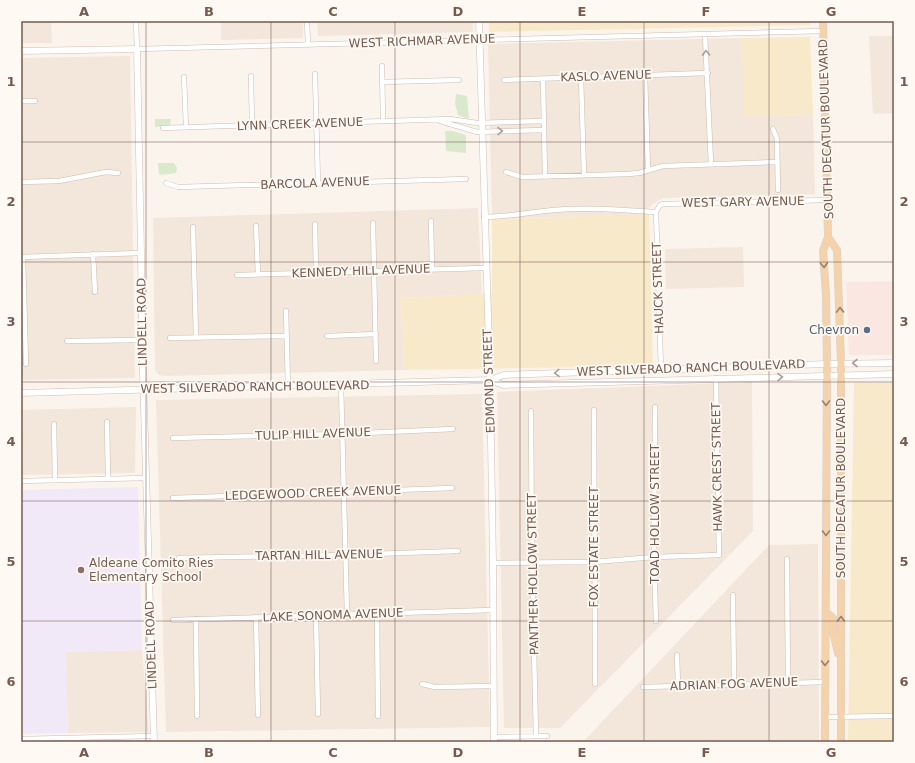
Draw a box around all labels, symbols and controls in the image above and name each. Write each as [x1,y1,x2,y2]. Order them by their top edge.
text: A [79,4,89,19]
text: B [204,4,214,19]
text: C [328,4,338,19]
text: D [453,4,464,19]
text: E [578,4,586,19]
text: F [702,4,710,19]
text: G [826,4,836,19]
street label: WEST RICHMAR AVENUE [348,31,496,51]
street label: SOUTH DECATUR BOULEVARD [816,39,836,219]
one-way arrow [702,50,711,56]
street label: KASLO AVENUE [560,67,652,85]
text: 1 [6,74,16,89]
text: 1 [899,74,909,89]
street label: LYNN CREEK AVENUE [237,115,363,133]
one-way arrow [497,127,503,135]
street label: BARCOLA AVENUE [260,174,370,192]
text: 2 [6,194,16,209]
street label: WEST GARY AVENUE [681,194,805,210]
text: 2 [899,194,909,209]
street label: HAUCK STREET [649,241,667,334]
street label: KENNEDY HILL AVENUE [291,262,431,280]
one-way arrow [820,262,829,269]
street label: LINDELL ROAD [134,278,150,366]
one-way arrow [835,307,844,313]
text: 3 [6,314,16,329]
text: 3 [899,314,909,329]
place label: Chevron [809,323,859,337]
marker: Chevron [862,325,872,335]
street label: EDMOND STREET [480,328,498,433]
street label: WEST SILVERADO RANCH BOULEVARD [576,357,806,379]
one-way arrow [852,359,858,367]
one-way arrow [554,369,560,377]
one-way arrow [777,373,783,381]
street label: WEST SILVERADO RANCH BOULEVARD [140,378,370,396]
street label: SOUTH DECATUR BOULEVARD [834,398,848,578]
one-way arrow [822,400,830,406]
street label: HAWK CREST STREET [709,402,725,532]
street label: TULIP HILL AVENUE [254,425,371,443]
text: 4 [6,434,16,449]
text: 4 [899,434,909,449]
street label: TOAD HOLLOW STREET [648,443,662,585]
street label: LEDGEWOOD CREEK AVENUE [225,483,401,503]
street label: FOX ESTATE STREET [587,486,601,608]
street label: PANTHER HOLLOW STREET [525,492,541,655]
one-way arrow [822,530,830,536]
street label: TARTAN HILL AVENUE [254,547,383,563]
text: 5 [6,554,16,569]
text: 5 [899,554,909,569]
place label: Aldeane Comito Ries Elementary School [89,556,214,584]
marker: Aldeane Comito Ries Elementary School [76,565,86,575]
street label: LINDELL ROAD [142,601,160,689]
street label: LAKE SONOMA AVENUE [262,606,404,624]
one-way arrow [836,616,845,622]
one-way arrow [821,660,829,666]
text: 6 [6,674,16,689]
text: 6 [899,674,909,689]
street label: ADRIAN FOG AVENUE [670,675,798,693]
text: A [79,745,89,760]
text: B [204,745,214,760]
text: C [328,745,338,760]
text: D [453,745,464,760]
text: E [578,745,586,760]
text: F [702,745,710,760]
text: G [826,745,836,760]

